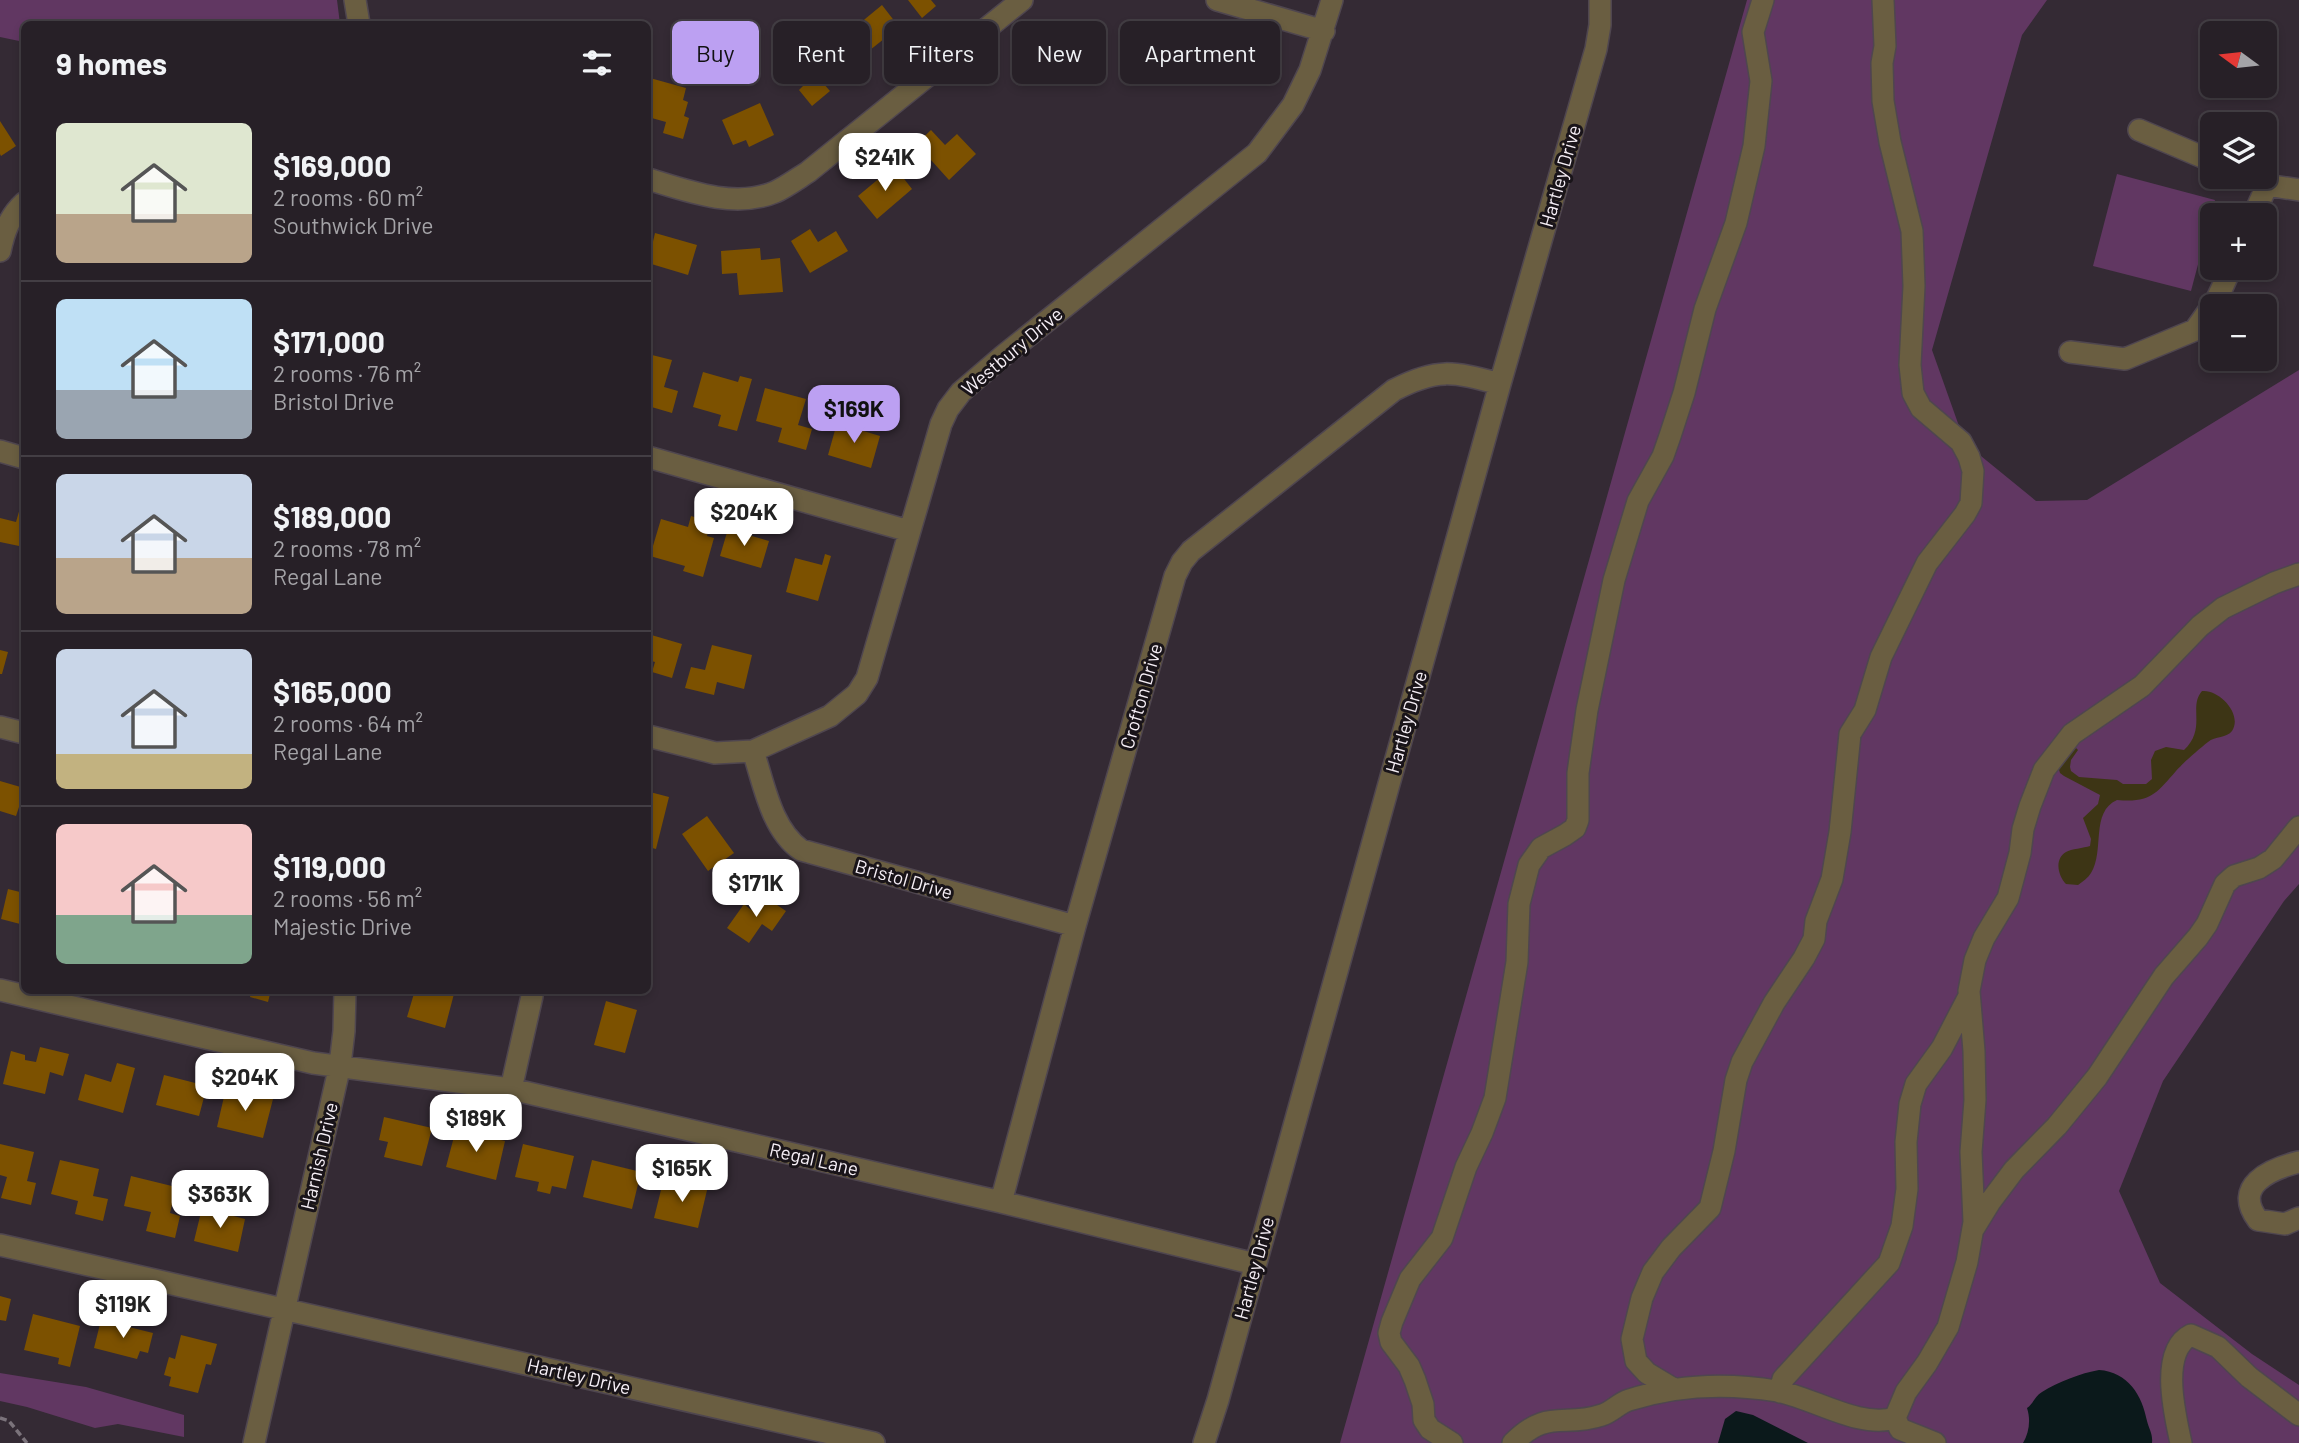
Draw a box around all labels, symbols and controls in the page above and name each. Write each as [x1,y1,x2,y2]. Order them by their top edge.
chip: Buy [672,21,759,84]
chip: Rent [773,21,870,84]
chip: Filters [884,21,998,84]
chip: New [1012,21,1106,84]
chip: Apartment [1120,21,1280,84]
north arrow [2200,21,2277,98]
map controls [2200,21,2277,371]
icon: filters [578,44,616,82]
text: 9 homes [56,45,167,81]
button: layers [2200,112,2277,189]
street label: Hartley Drive [1534,122,1585,230]
pin: $241K [836,134,934,193]
text: $241K [855,142,915,170]
text: $169,000 [273,147,391,183]
icon: home [112,151,196,235]
text: 2 rooms · 60 m² [273,183,423,211]
button: + [2200,203,2277,280]
text: Southwick Drive [273,211,434,239]
button: − [2200,294,2277,371]
street label: Westbury Drive [957,302,1067,399]
text: $171,000 [273,323,385,359]
icon: home [112,327,196,411]
text: 2 rooms · 76 m² [273,359,421,387]
pin: $169K [805,386,903,445]
text: Bristol Drive [273,387,394,415]
text: $169K [824,394,884,422]
pin: $204K [695,489,793,548]
text: $204K [710,497,778,525]
text: $189,000 [273,498,391,534]
icon: home [112,502,196,586]
text: 2 rooms · 78 m² [273,534,421,562]
text: Regal Lane [273,562,383,590]
street label: Crofton Drive [1114,640,1167,751]
street label: Hartley Drive [1380,668,1431,776]
text: $165,000 [273,673,392,709]
icon: home [112,677,196,761]
text: 2 rooms · 64 m² [273,709,423,737]
text: Regal Lane [273,737,383,765]
text: $119,000 [273,848,386,884]
icon: home [112,852,196,936]
street label: Bristol Drive [853,854,956,903]
pin: $171K [707,860,805,919]
text: $171K [728,868,784,896]
text: 2 rooms · 56 m² [273,884,422,912]
text: Majestic Drive [273,912,412,940]
pin: $204K [196,1054,294,1113]
text: $204K [211,1062,279,1090]
pin: $189K [427,1094,525,1154]
street label: Harnish Drive [295,1100,342,1212]
text: $189K [446,1103,506,1131]
street label: Regal Lane [767,1137,861,1180]
pin: $165K [633,1144,731,1204]
text: $165K [652,1153,712,1181]
pin: $363K [171,1170,269,1230]
text: $363K [188,1179,252,1207]
street label: Hartley Drive [1229,1214,1278,1322]
pin: $119K [74,1280,172,1340]
text: $119K [95,1289,151,1317]
street label: Hartley Drive [525,1352,633,1399]

